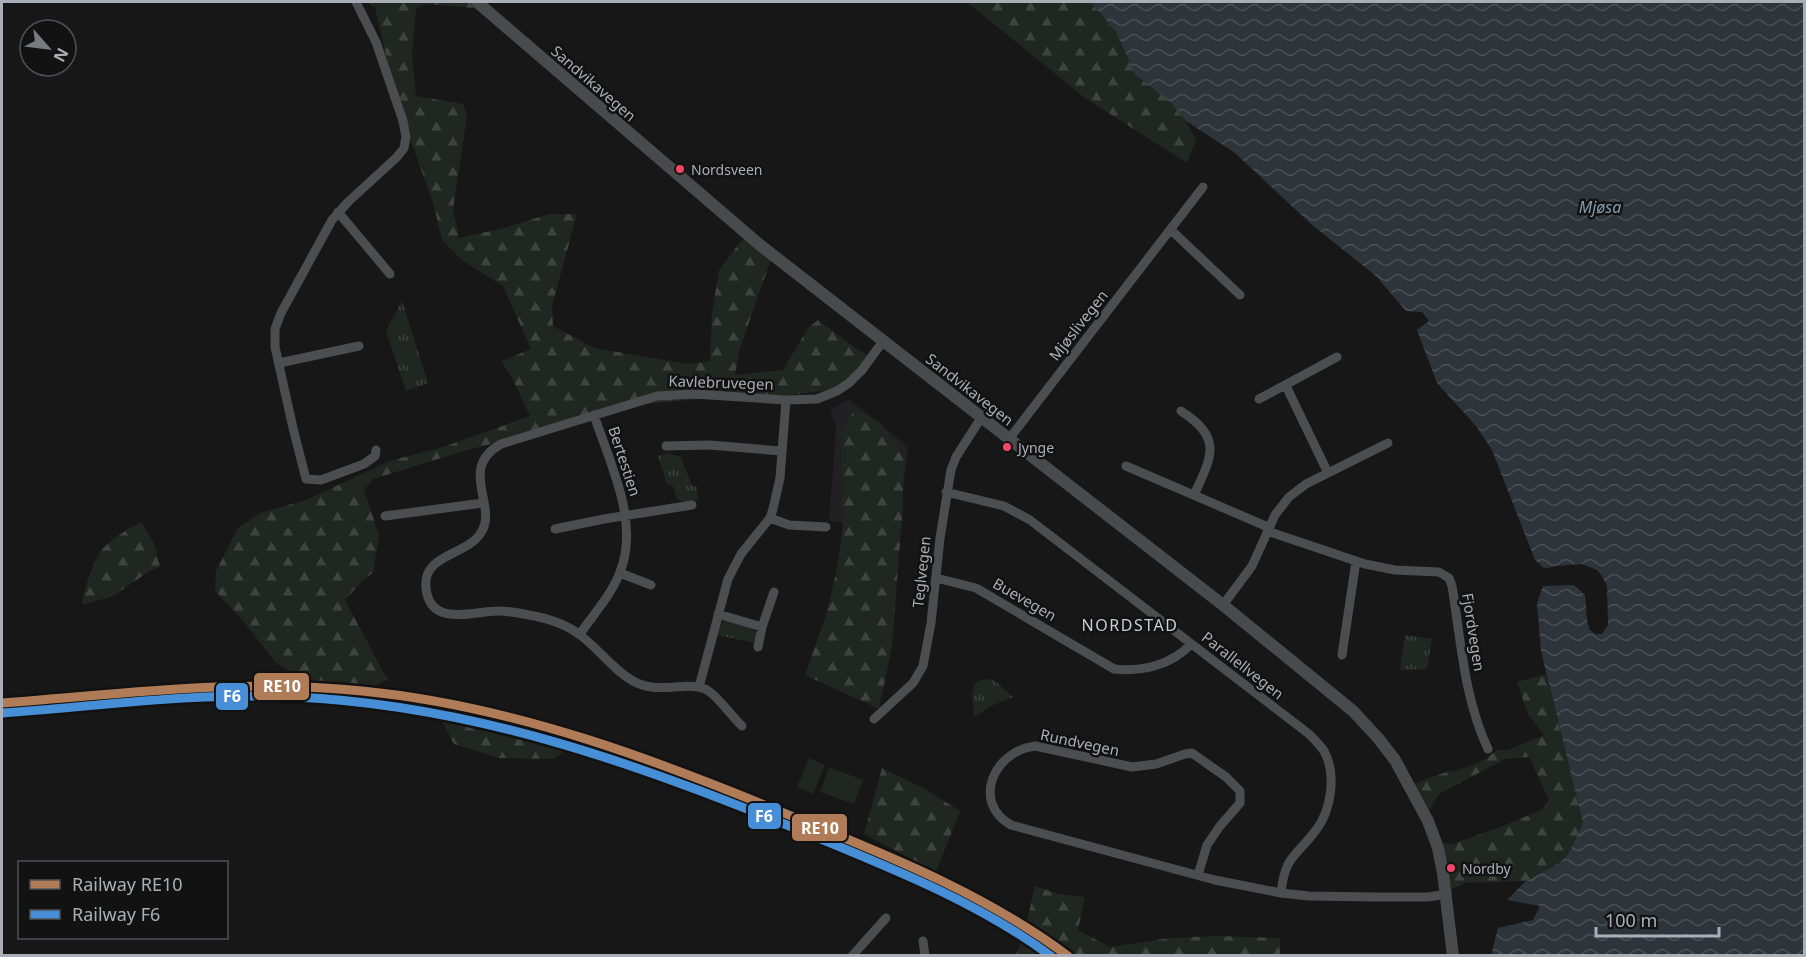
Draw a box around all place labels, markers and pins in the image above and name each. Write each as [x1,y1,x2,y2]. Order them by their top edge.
place label: Nordsveen [691,160,762,179]
marker: Nordsveen [674,163,686,175]
place label: Jynge [1016,438,1054,457]
marker: Jynge [1001,441,1013,453]
place label: Nordby [1462,859,1512,878]
marker: Nordby [1445,862,1457,874]

